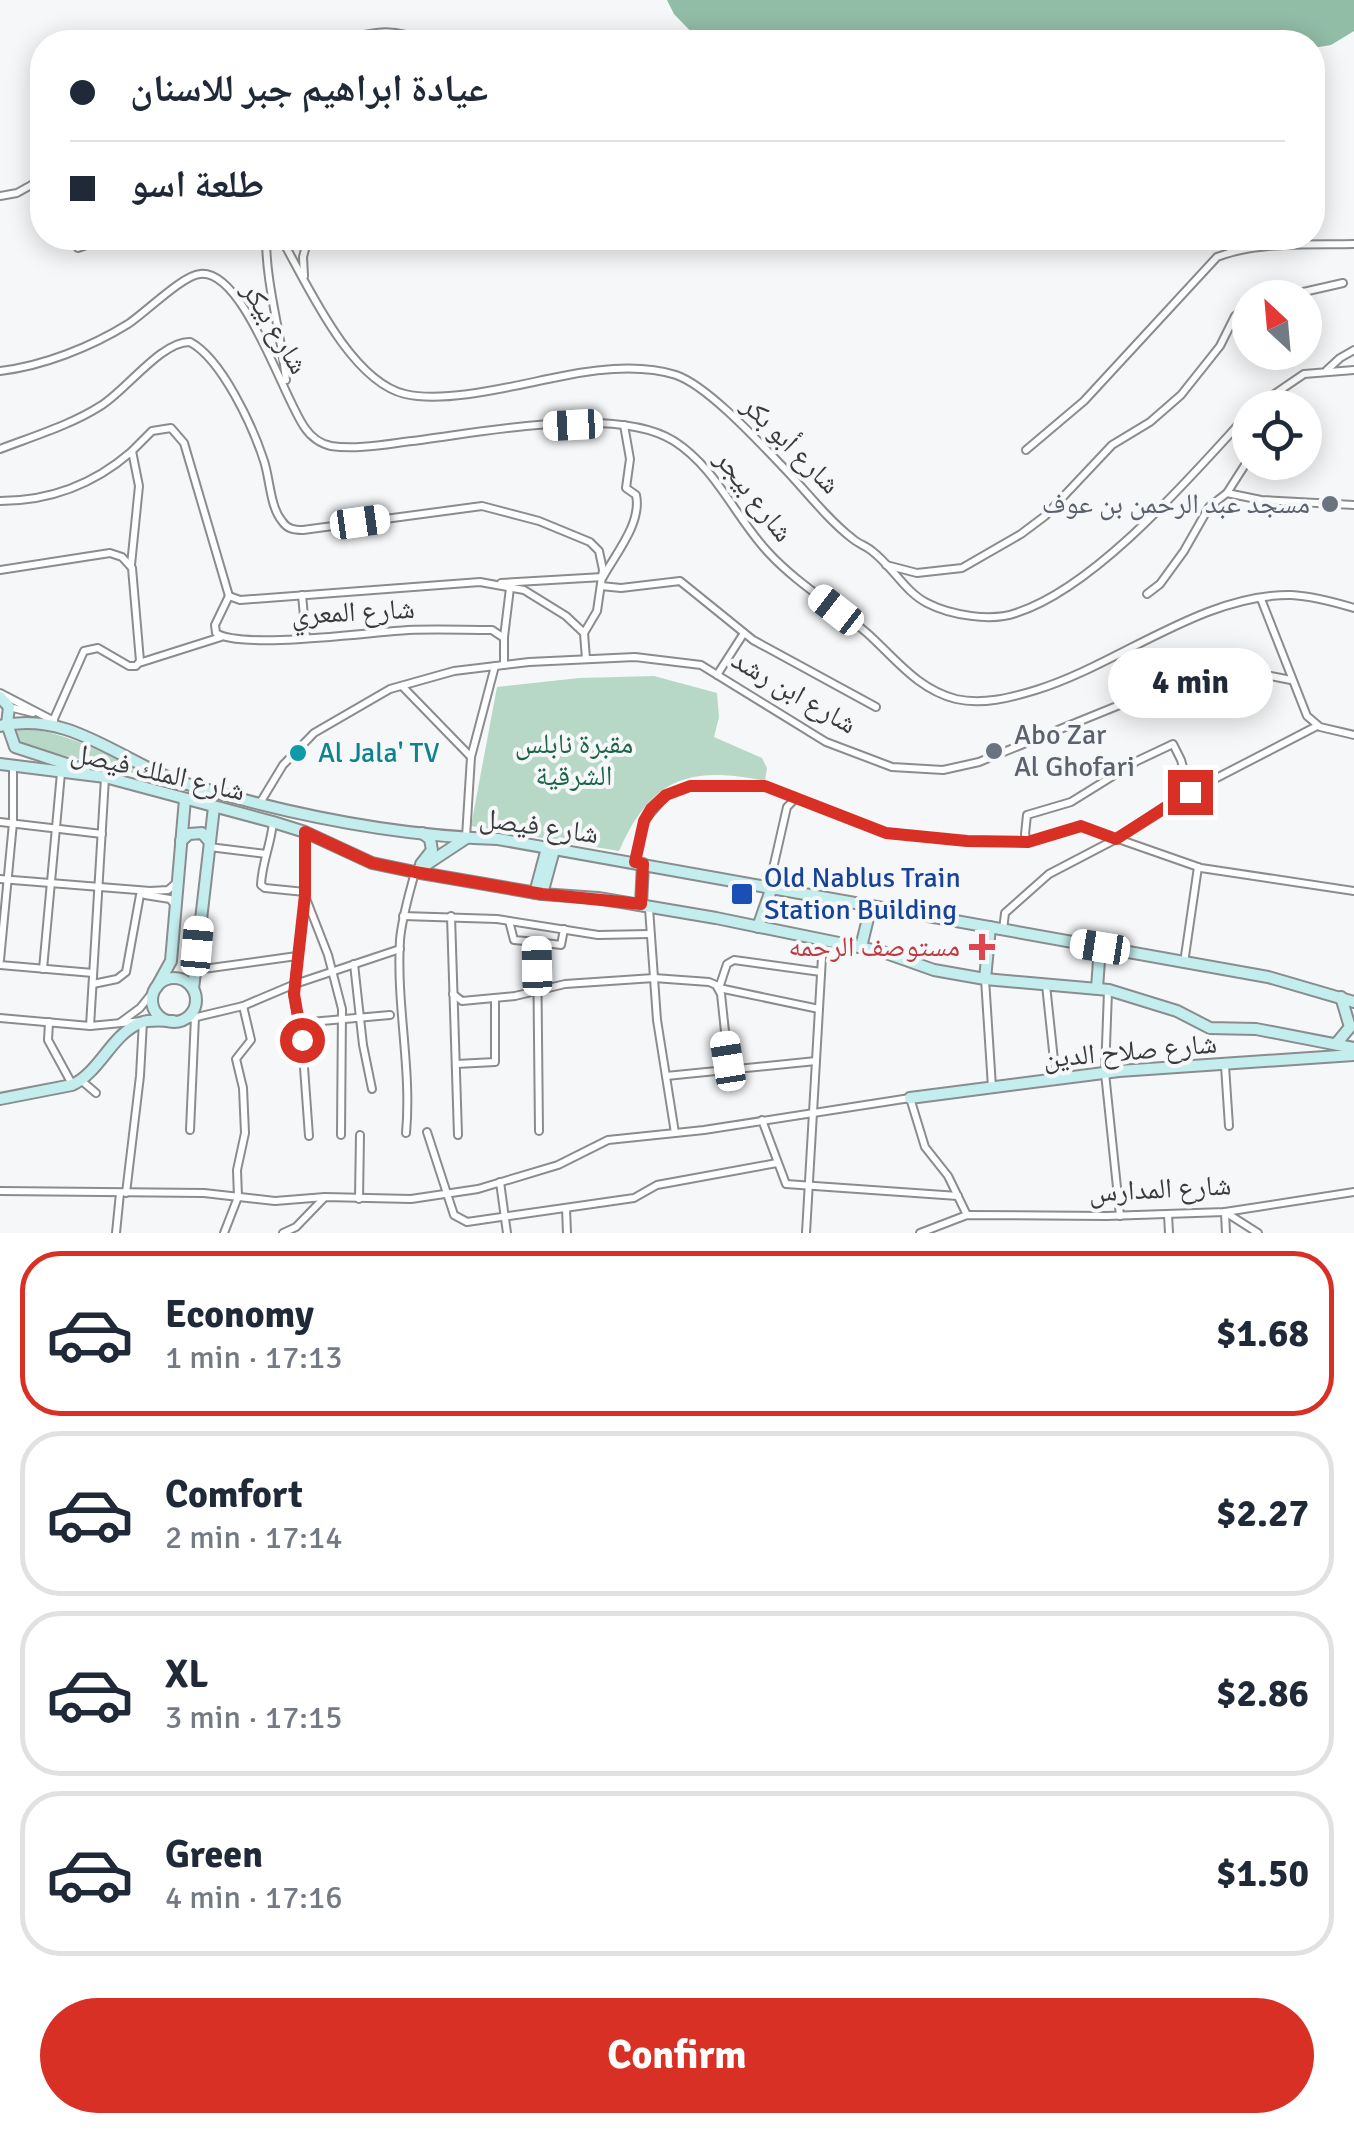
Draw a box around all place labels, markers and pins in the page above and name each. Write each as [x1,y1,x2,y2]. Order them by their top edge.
place label: مسجد عبد الرحمن بن عوف [1042,487,1310,521]
marker: مسجد عبد الرحمن بن عوف [1319,493,1341,515]
place label: Abo Zar Al Ghofari [1014,718,1135,784]
place label: Al Jala' TV [318,736,439,770]
marker: Abo Zar Al Ghofari [983,740,1005,762]
marker: Al Jala' TV [287,742,309,764]
place label: Old Nablus Train Station Building [764,861,961,927]
marker: Old Nablus Train Station Building [729,881,755,907]
place label: مستوصف الرحمه [788,930,960,964]
marker: مستوصف الرحمه [969,934,995,960]

